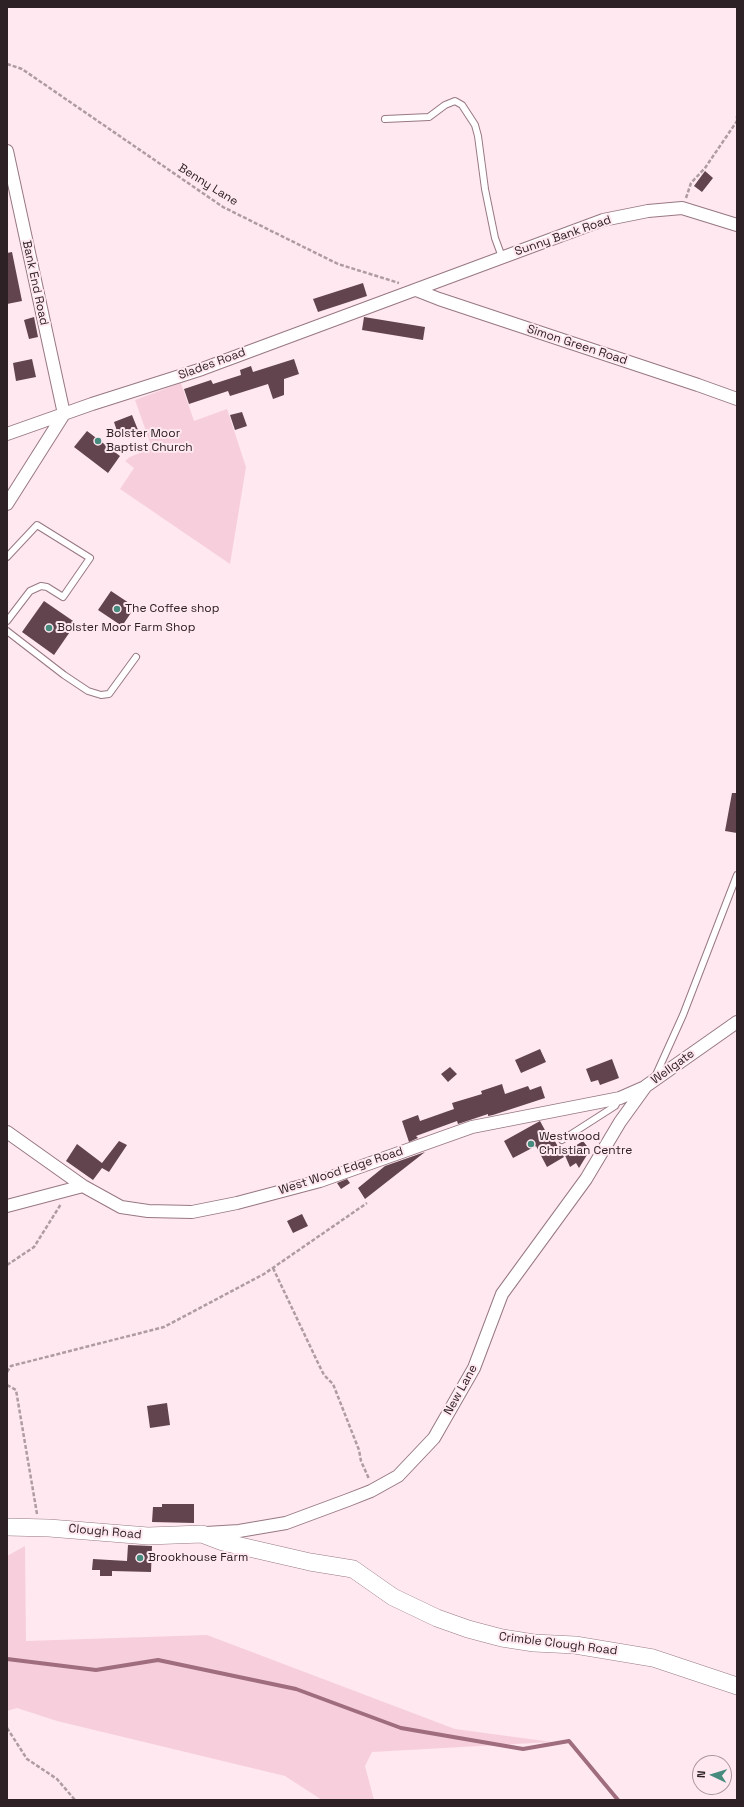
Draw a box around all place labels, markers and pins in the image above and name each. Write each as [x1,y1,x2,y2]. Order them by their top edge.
place label: Bolster Moor Baptist Church [106,427,193,455]
marker: Bolster Moor Baptist Church [93,436,103,446]
place label: The Coffee shop [125,602,219,616]
marker: The Coffee shop [112,604,122,614]
place label: Bolster Moor Farm Shop [57,621,195,635]
marker: Bolster Moor Farm Shop [44,623,54,633]
place label: Westwood Christian Centre [539,1130,632,1158]
marker: Westwood Christian Centre [526,1139,536,1149]
place label: Brookhouse Farm [148,1551,248,1565]
marker: Brookhouse Farm [135,1553,145,1563]

